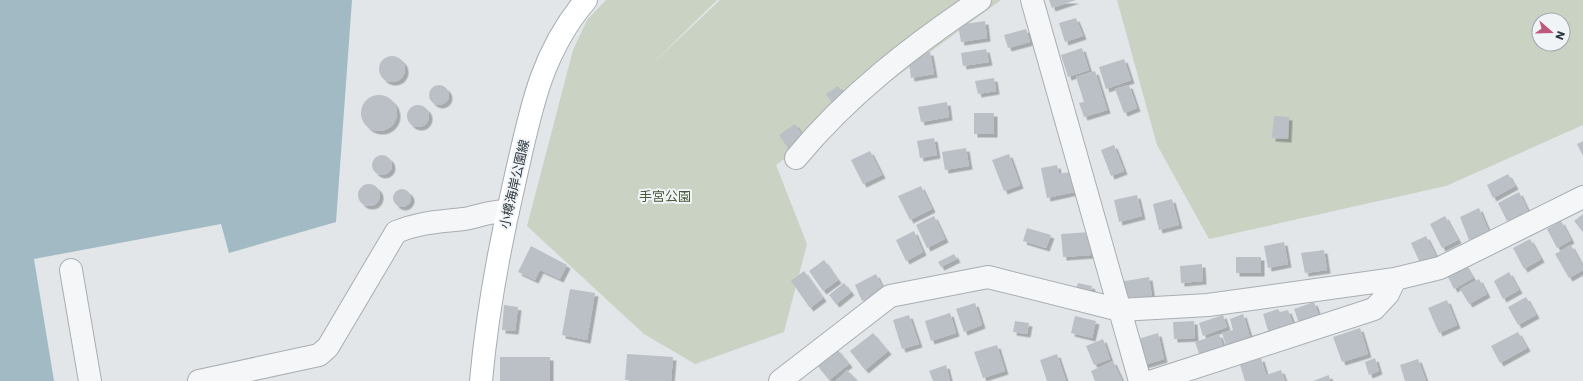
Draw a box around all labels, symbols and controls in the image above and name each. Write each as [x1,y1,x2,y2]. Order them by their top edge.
north arrow [1531,12,1571,52]
text: N [1551,29,1569,42]
street label: 小樽海岸公園線 [495,138,534,231]
park label: 手宮公園 [639,187,691,206]

